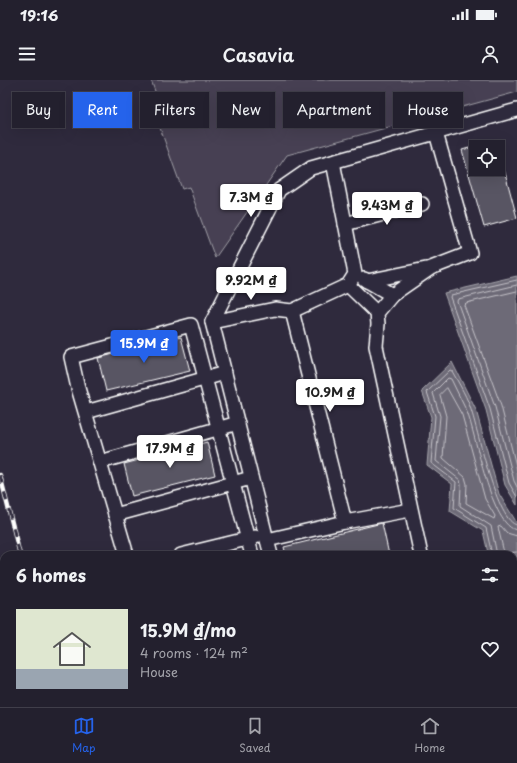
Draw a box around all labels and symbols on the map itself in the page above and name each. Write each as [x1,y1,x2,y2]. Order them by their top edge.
pin: 7.3M ₫ [218,184,284,218]
pin: 9.43M ₫ [350,192,424,226]
pin: 9.92M ₫ [214,267,288,301]
pin: 15.9M ₫ [107,330,181,364]
pin: 10.9M ₫ [293,379,367,413]
pin: 17.9M ₫ [133,435,207,469]

